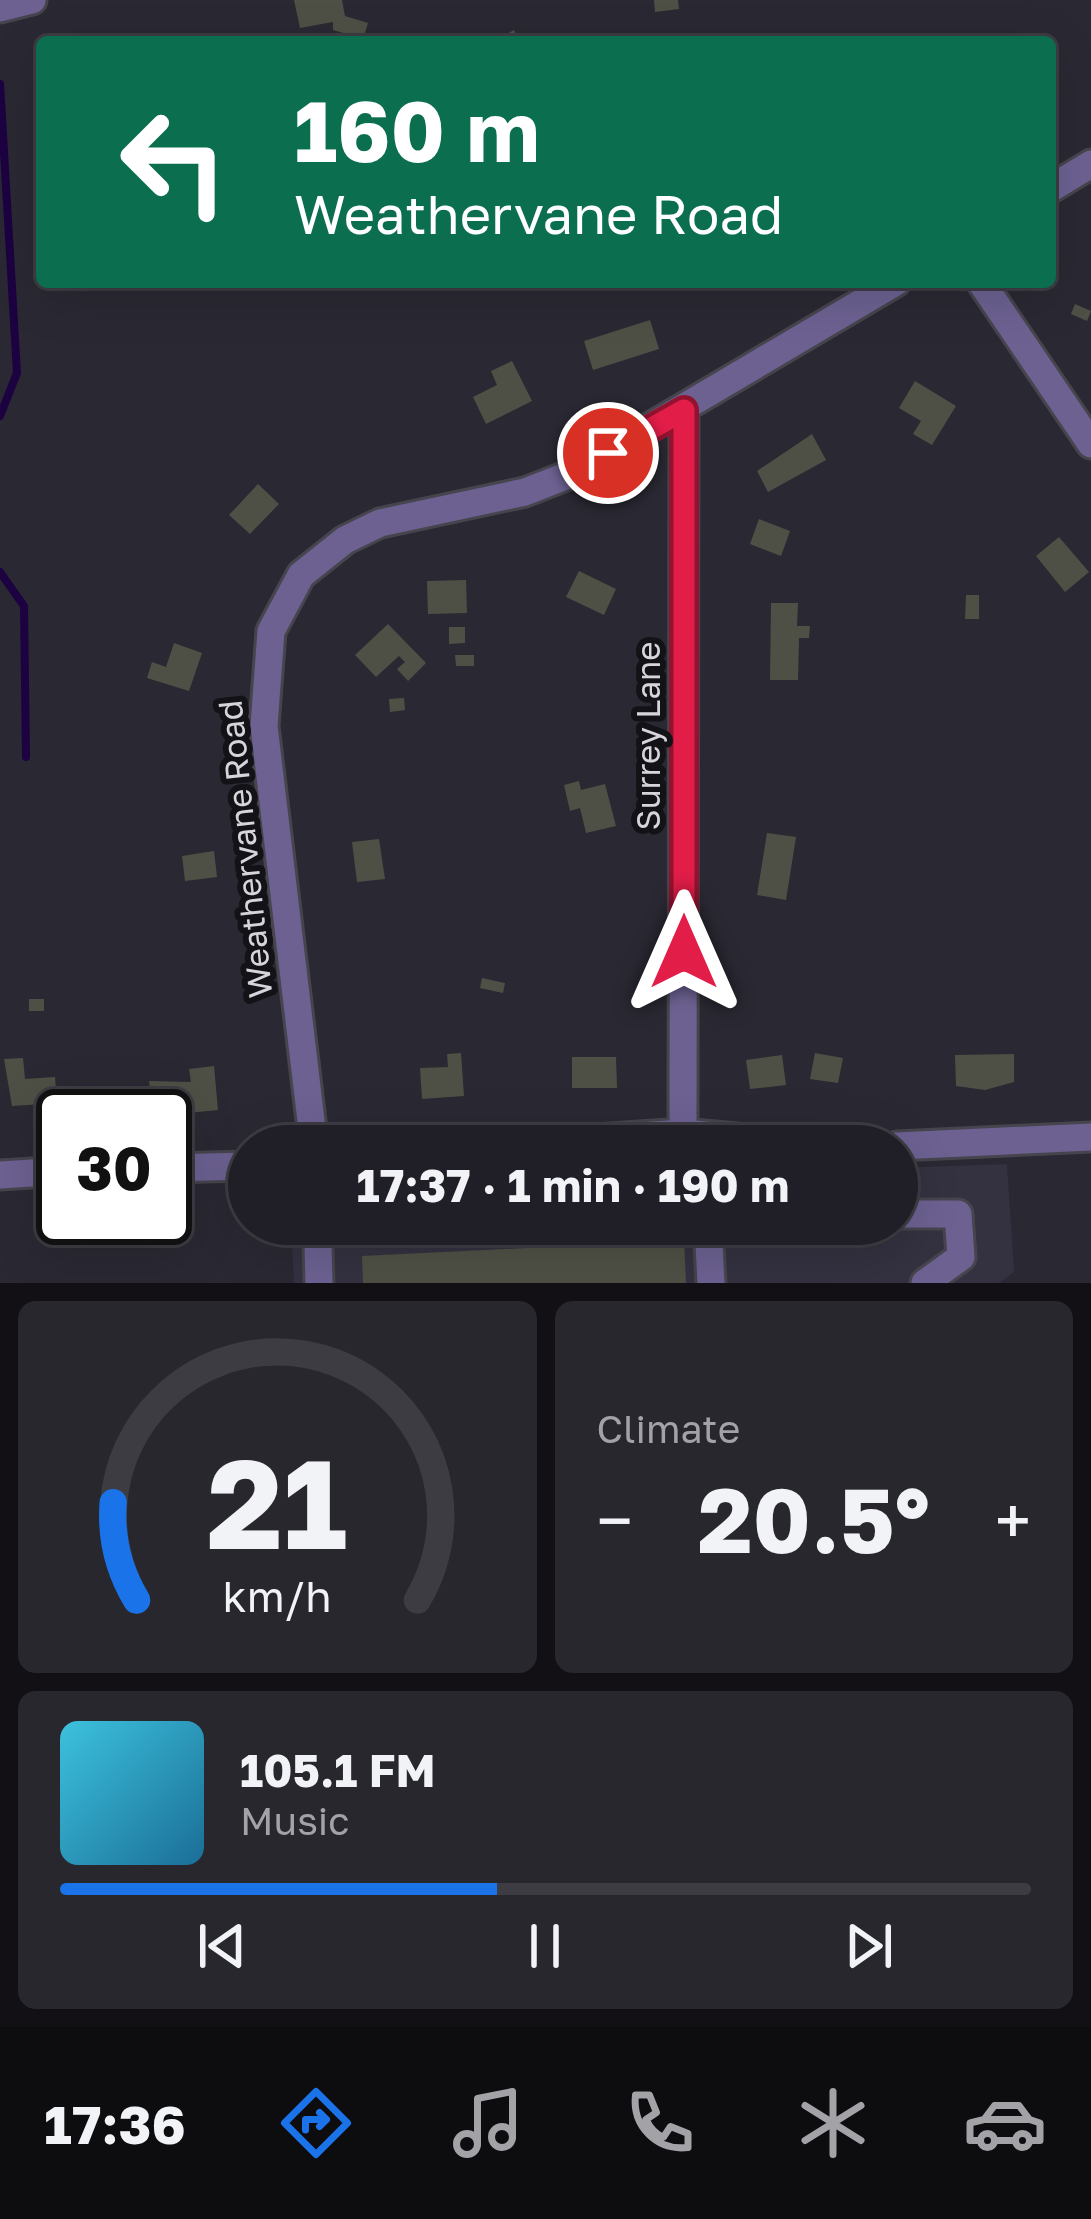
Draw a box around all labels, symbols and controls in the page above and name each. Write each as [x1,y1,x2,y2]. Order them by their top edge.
text: 160 m [294,80,540,180]
icon: left [96,84,252,240]
text: Weathervane Road [294,181,783,246]
pin [557,402,659,504]
icon: arrive [575,420,641,486]
street label: Surrey Lane [628,642,667,830]
street label: Weathervane Road [209,698,280,1000]
position arrow [621,889,747,1015]
speed limit sign: 30 [36,1089,192,1245]
text: 17:37 · 1 min · 190 m [357,1158,789,1212]
text: Climate [597,1405,740,1452]
text: 21 [207,1427,347,1576]
text: 20.5° [698,1465,930,1573]
text: − [597,1480,633,1560]
text: + [995,1480,1031,1560]
text: km/h [223,1570,332,1621]
text: 105.1 FM [240,1743,436,1797]
text: Music [240,1797,350,1844]
icon: previous [189,1913,255,1979]
icon: pause [512,1913,578,1979]
icon: next [836,1913,902,1979]
icon: directions [274,2081,358,2165]
icon: music [446,2081,530,2165]
icon: phone [618,2081,702,2165]
icon: climate [791,2081,875,2165]
icon: car [963,2081,1047,2165]
text: 17:36 [44,2091,186,2156]

